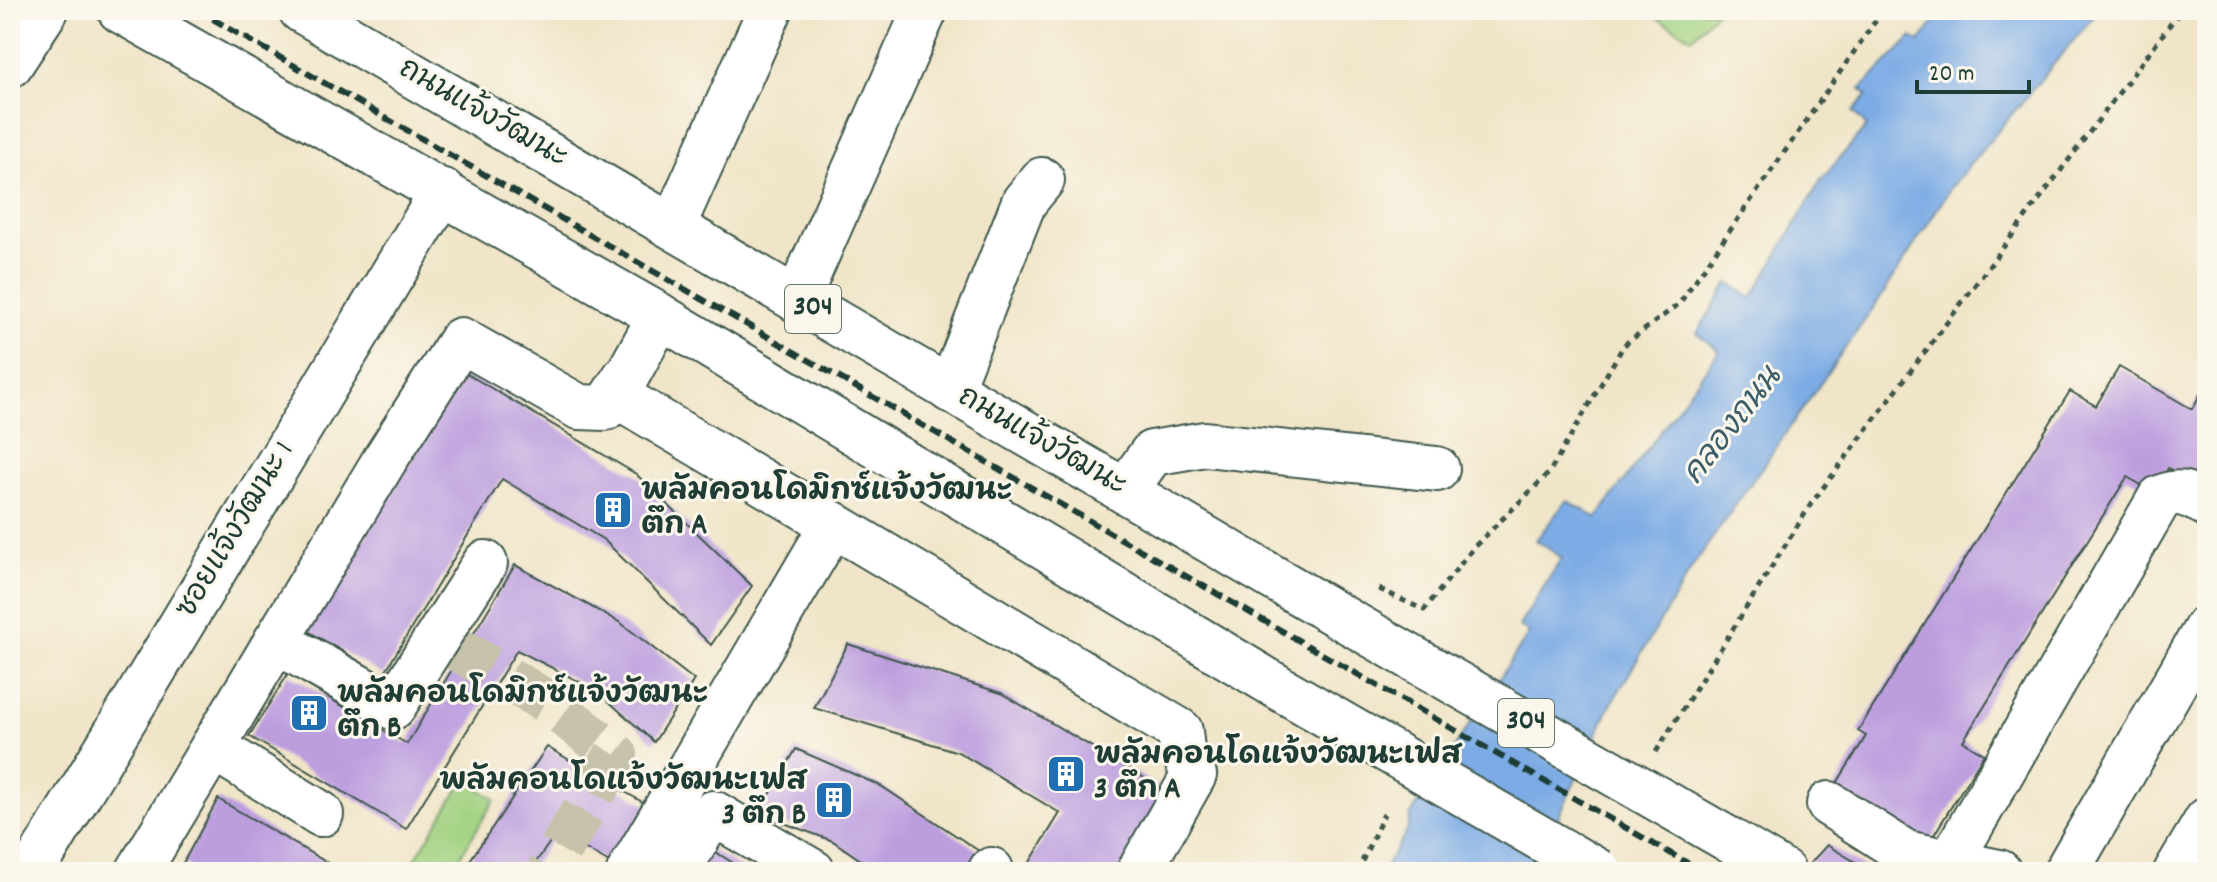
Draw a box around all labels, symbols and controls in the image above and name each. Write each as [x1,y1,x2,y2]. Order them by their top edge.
scale bar [1917,44,2029,94]
street label: ถนนแจ้งวัฒนะ [390,47,575,181]
text: 20 m [1929,58,1975,92]
road number: 304 [785,285,841,333]
water label: คลองถนน [1673,357,1796,496]
street label: ถนนแจ้งวัฒนะ [949,375,1134,509]
street label: ซอยแจ้งวัฒนะ 1 [166,433,307,628]
place label: พลัมคอนโดมิกซ์แจ้งวัฒนะ ตึก A [641,469,1012,549]
building icon: พลัมคอนโดมิกซ์แจ้งวัฒนะ ตึก A [592,489,634,531]
place label: พลัมคอนโดมิกซ์แจ้งวัฒนะ ตึก B [337,672,708,752]
building icon: พลัมคอนโดมิกซ์แจ้งวัฒนะ ตึก B [288,692,330,734]
road number: 304 [1498,699,1554,747]
place label: พลัมคอนโดแจ้งวัฒนะเฟส 3 ตึก A [1094,733,1463,813]
building icon: พลัมคอนโดแจ้งวัฒนะเฟส 3 ตึก A [1045,753,1087,795]
place label: พลัมคอนโดแจ้งวัฒนะเฟส 3 ตึก B [439,759,808,839]
building icon: พลัมคอนโดแจ้งวัฒนะเฟส 3 ตึก B [813,779,855,821]

